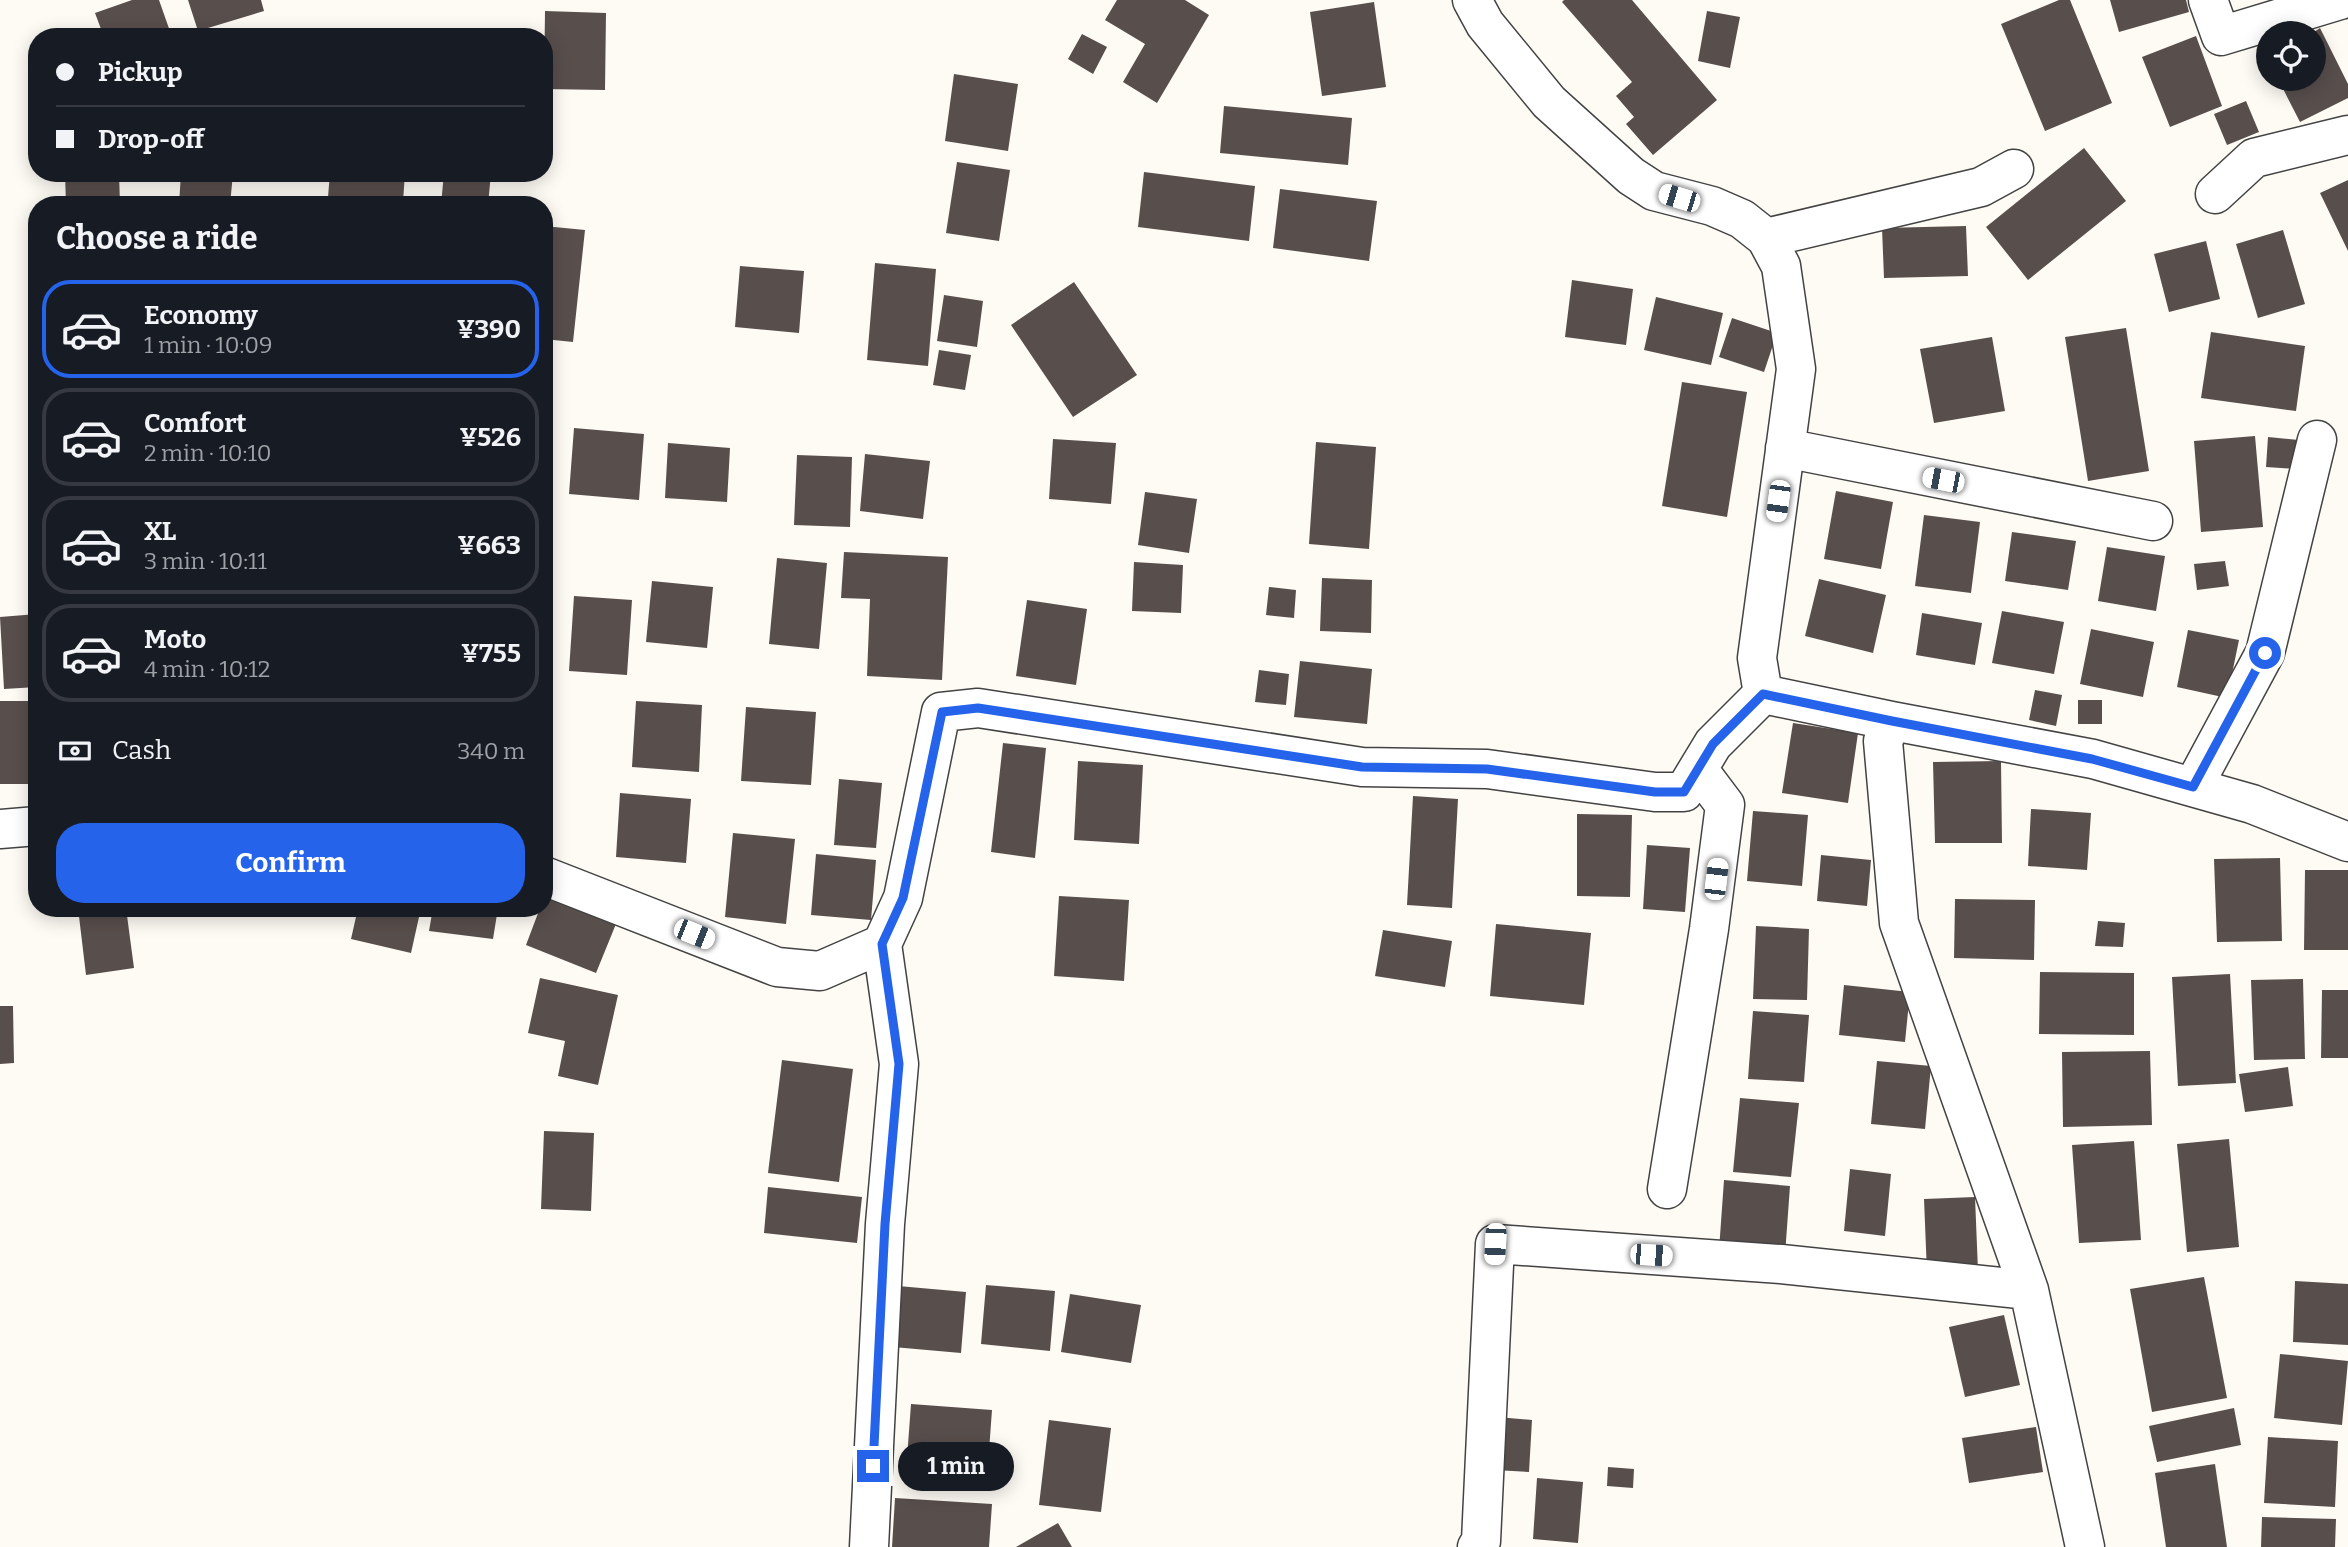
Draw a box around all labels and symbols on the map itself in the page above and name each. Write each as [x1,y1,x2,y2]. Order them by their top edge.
car [1656,182,1703,214]
car [1921,466,1966,494]
car [1765,479,1792,523]
route start [2249,637,2281,669]
car [1704,857,1729,901]
car [671,916,718,952]
car [1484,1222,1507,1266]
car [1630,1243,1673,1267]
callout: 1 min [898,1442,1013,1490]
route end [857,1450,889,1482]

